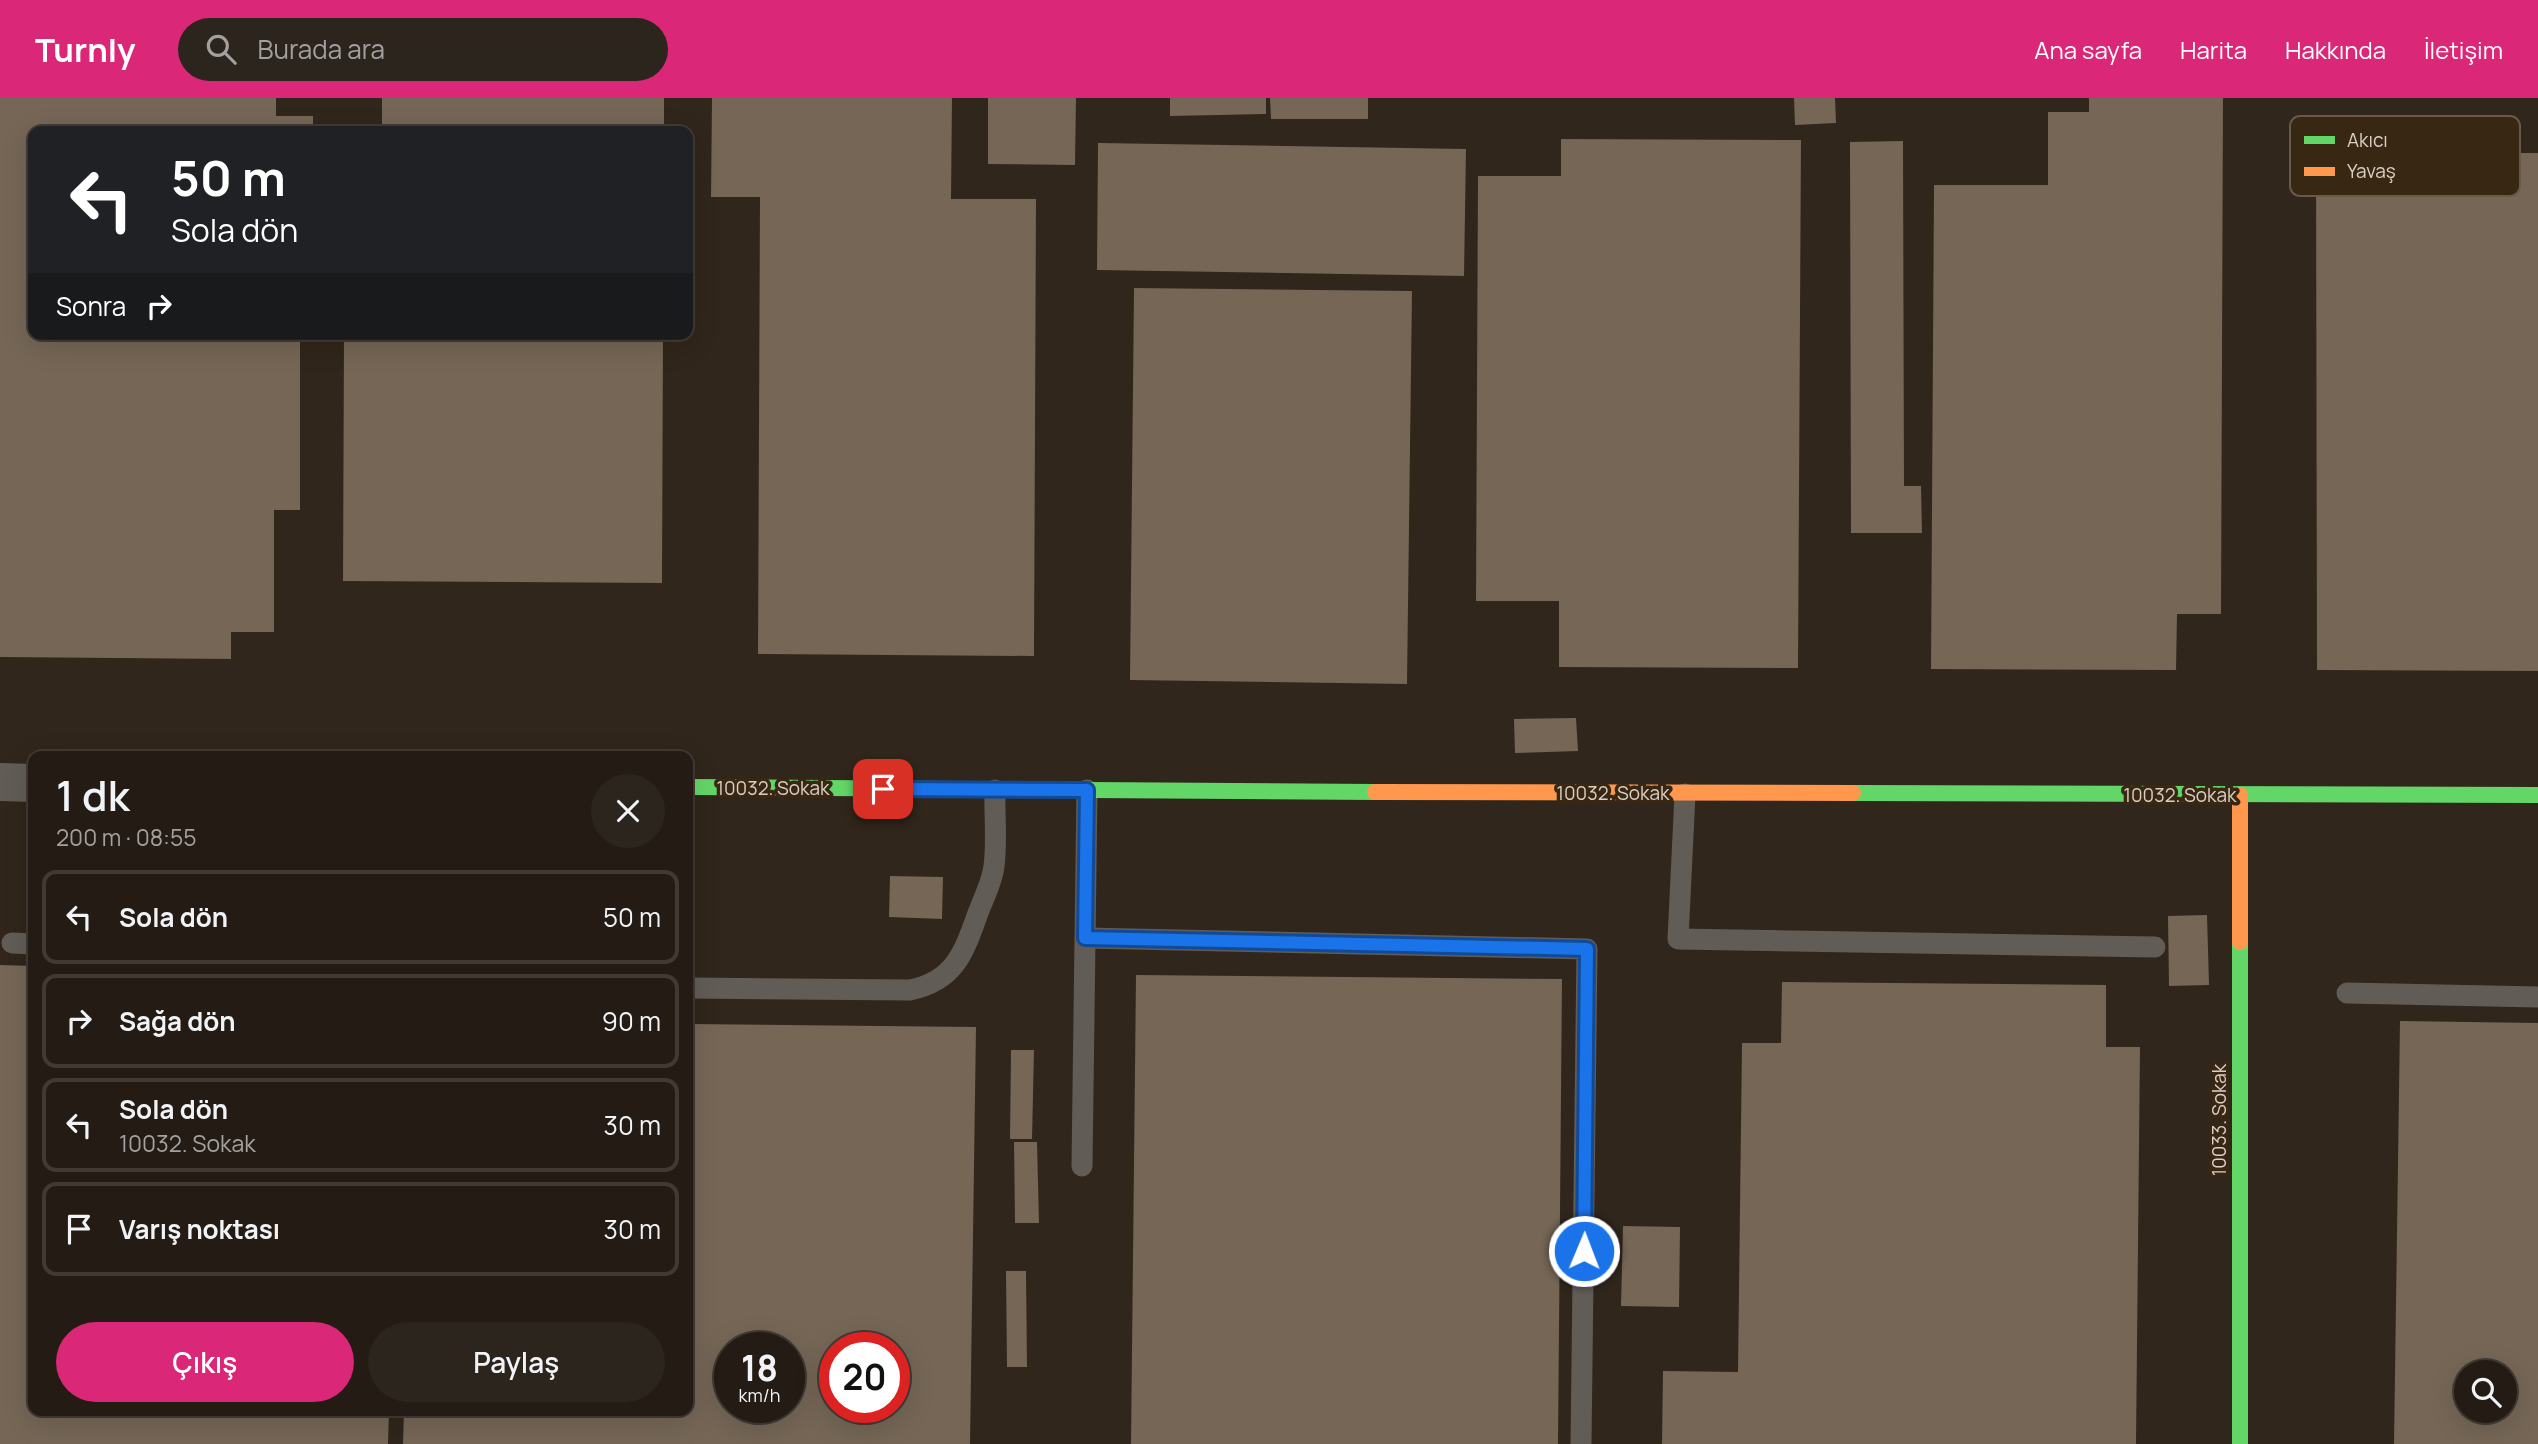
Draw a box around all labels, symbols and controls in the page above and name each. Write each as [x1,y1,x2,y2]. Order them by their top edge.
search box [178,18,668,81]
text: Turnly [35,27,136,72]
icon: search [202,30,240,68]
text: Burada ara [258,31,385,67]
text: Ana sayfa [2034,33,2142,66]
text: Harita [2180,33,2247,66]
text: Hakkında [2285,33,2386,66]
text: İletişim [2424,33,2503,66]
legend [2290,116,2520,196]
text: Akıcı [2347,127,2388,153]
text: 50 m [171,144,286,211]
icon: left [56,154,147,245]
text: Yavaş [2347,158,2396,184]
text: Sola dön [171,208,298,252]
icon: right [140,287,178,325]
text: Sonra [56,288,126,324]
pin [853,759,913,819]
text: 1 dk [56,766,130,824]
icon: arrive [864,770,902,808]
button: close [591,774,665,848]
street label: 10032. Sokak [717,775,830,801]
street label: 10032. Sokak [1557,780,1670,806]
street label: 10032. Sokak [2124,782,2237,808]
text: 200 m · 08:55 [56,821,197,853]
icon: left [60,898,98,936]
text: Sola dön [119,899,228,935]
text: 50 m [603,899,661,935]
icon: right [60,1002,98,1040]
text: Sağa dön [119,1003,236,1039]
text: 90 m [602,1003,661,1039]
street label: 10033. Sokak [2206,1063,2232,1176]
text: Sola dön [119,1091,228,1127]
icon: left [60,1106,98,1144]
text: 30 m [604,1107,661,1143]
text: 10032. Sokak [119,1127,256,1159]
icon: arrive [60,1210,98,1248]
text: Varış noktası [119,1211,280,1247]
text: 30 m [604,1211,661,1247]
position arrow [1547,1214,1621,1288]
button: Çıkış [56,1322,354,1402]
button: Paylaş [368,1322,665,1402]
speed limit sign: 20 [819,1332,910,1423]
text: 18 [741,1344,778,1392]
map controls [2454,1360,2517,1423]
button: search [2454,1360,2517,1423]
text: km/h [739,1383,780,1407]

